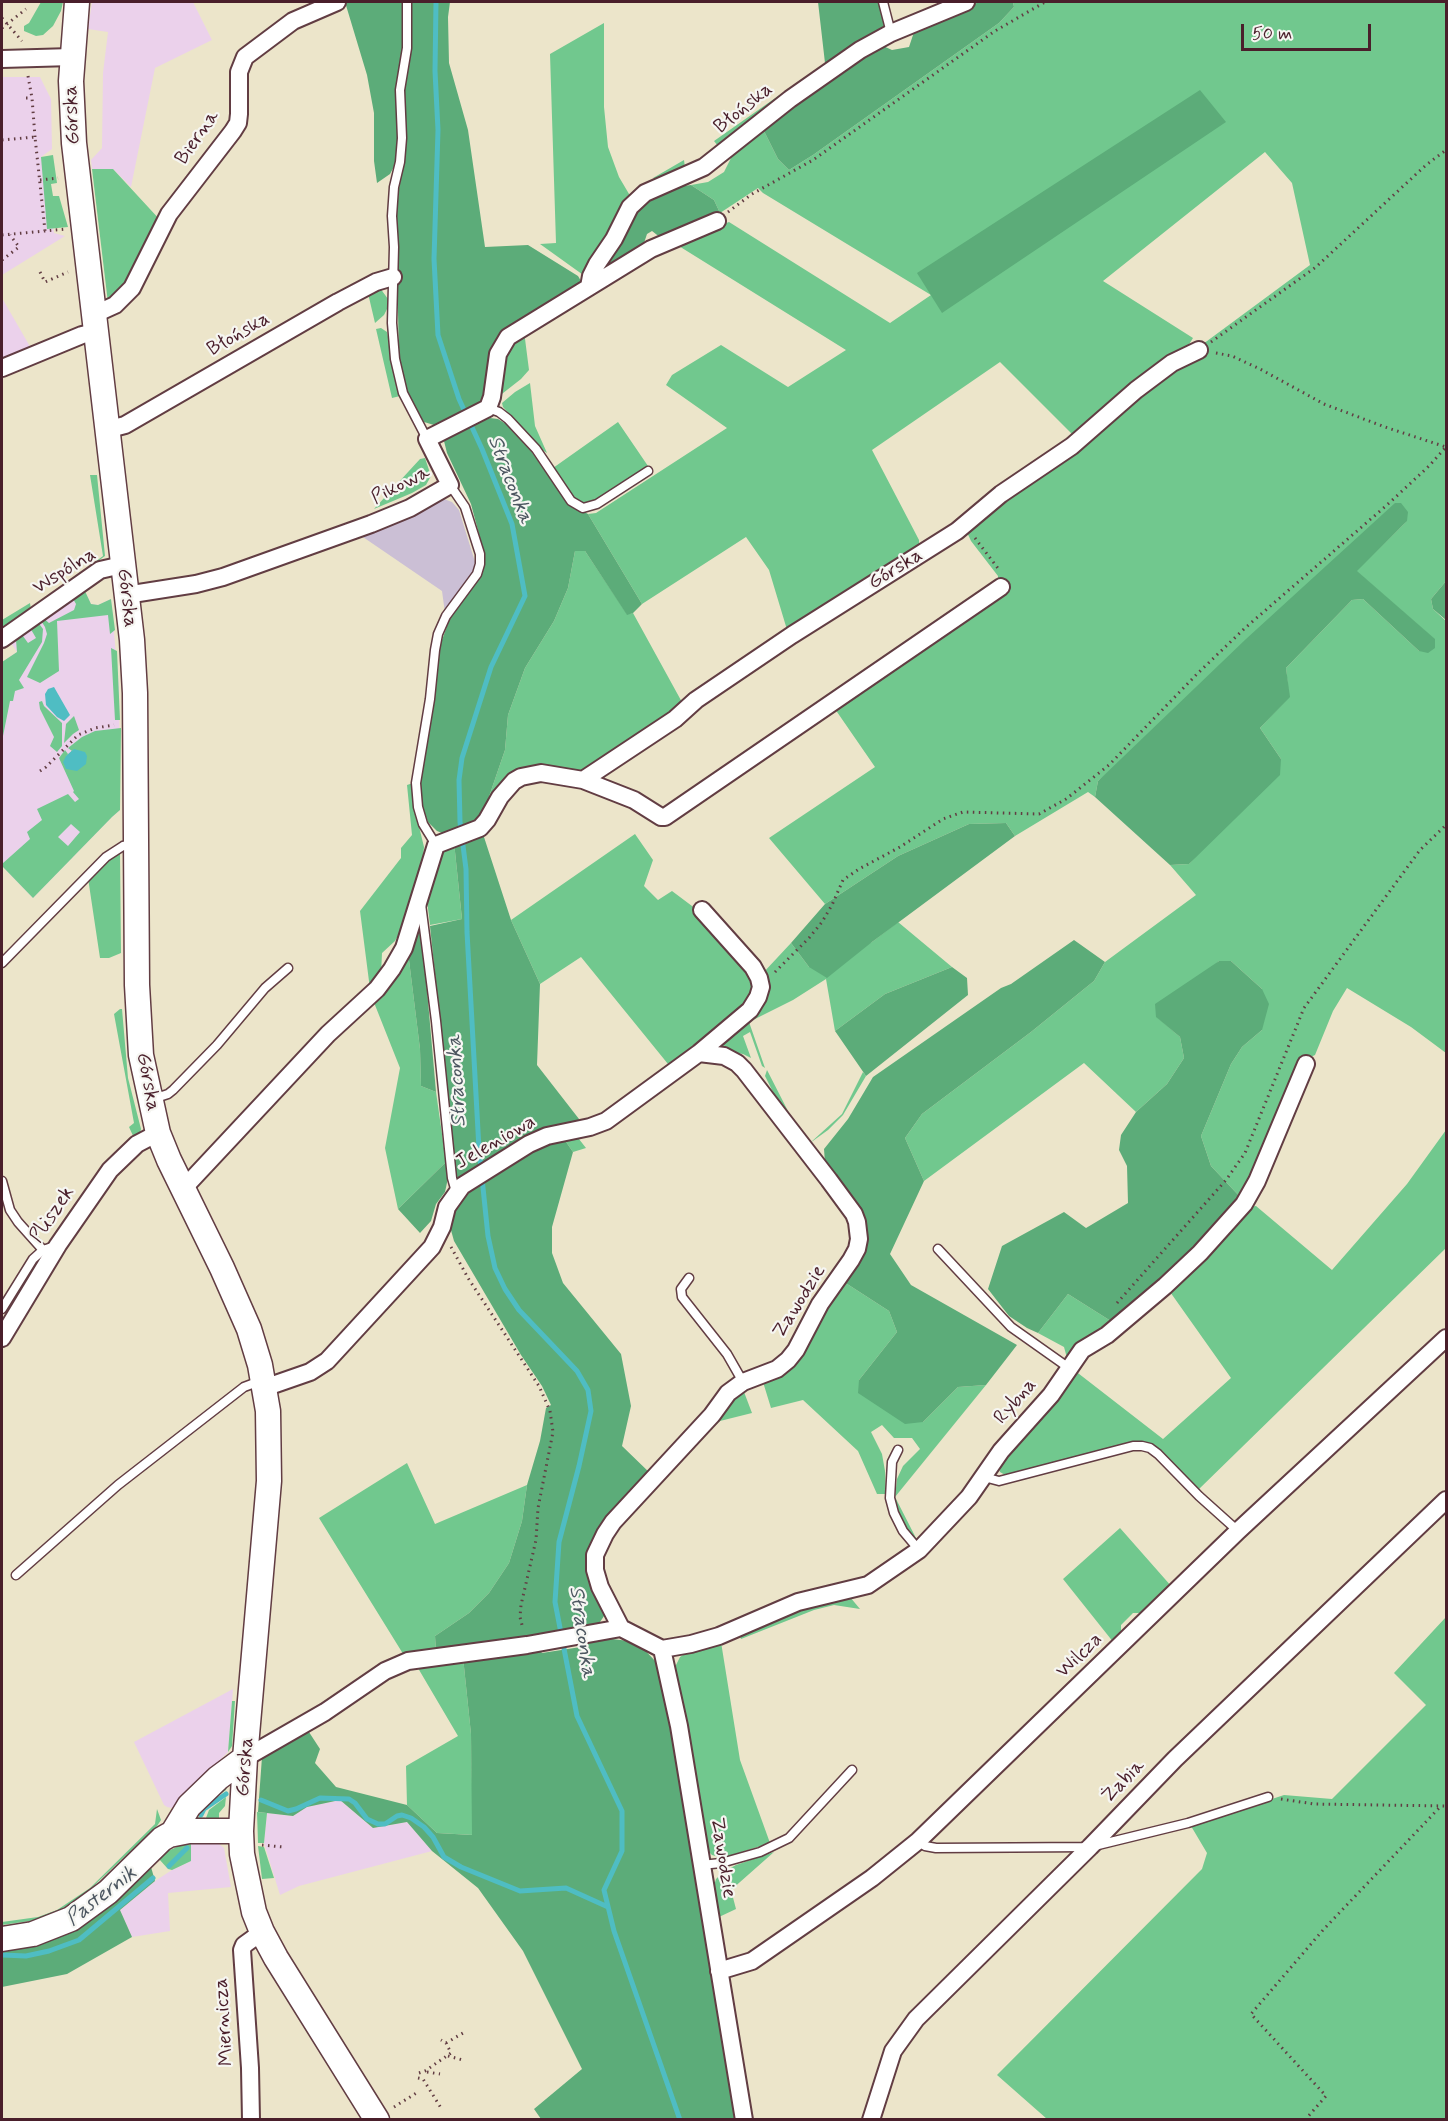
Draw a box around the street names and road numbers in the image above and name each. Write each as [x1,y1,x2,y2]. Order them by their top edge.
street label: Błońska [710,78,778,140]
street label: Górska [59,85,87,145]
street label: Bierna [171,106,225,170]
street label: Błońska [203,307,275,363]
street label: Pikowa [368,461,434,511]
street label: Wspólna [29,543,101,601]
street label: Górska [864,544,928,596]
street label: Górska [110,567,142,629]
street label: Górska [130,1051,164,1113]
street label: Jeleniowa [452,1111,540,1175]
street label: Pliszek [25,1182,81,1248]
street label: Zawodzie [768,1261,832,1343]
street label: Rybna [990,1374,1042,1430]
street label: Wilcza [1052,1628,1108,1684]
street label: Górska [232,1737,260,1797]
street label: Żabia [1097,1755,1151,1809]
street label: Zawodzie [704,1816,740,1900]
street label: Miernicza [210,1977,240,2067]

